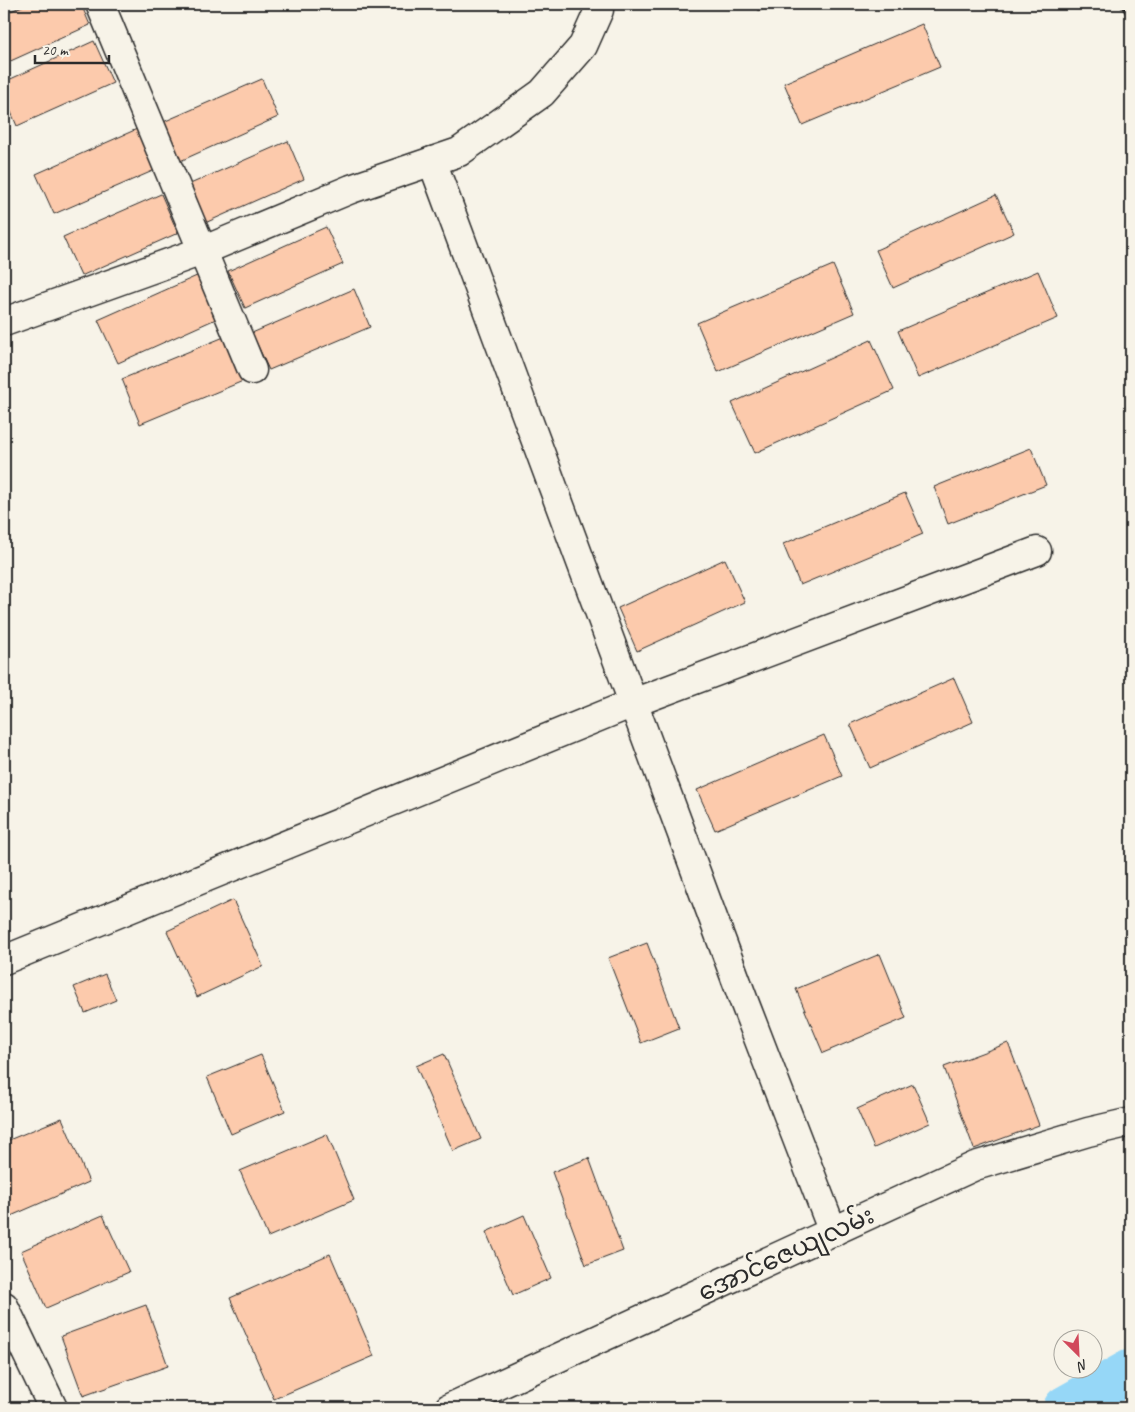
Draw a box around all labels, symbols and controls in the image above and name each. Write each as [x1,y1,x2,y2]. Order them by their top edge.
scale bar [35,32,109,64]
text: 20 m [42,41,69,60]
street label: အောင်ဇေယျလမ်း [692,1197,881,1312]
north arrow [1052,1330,1102,1380]
text: N [1074,1356,1091,1376]

